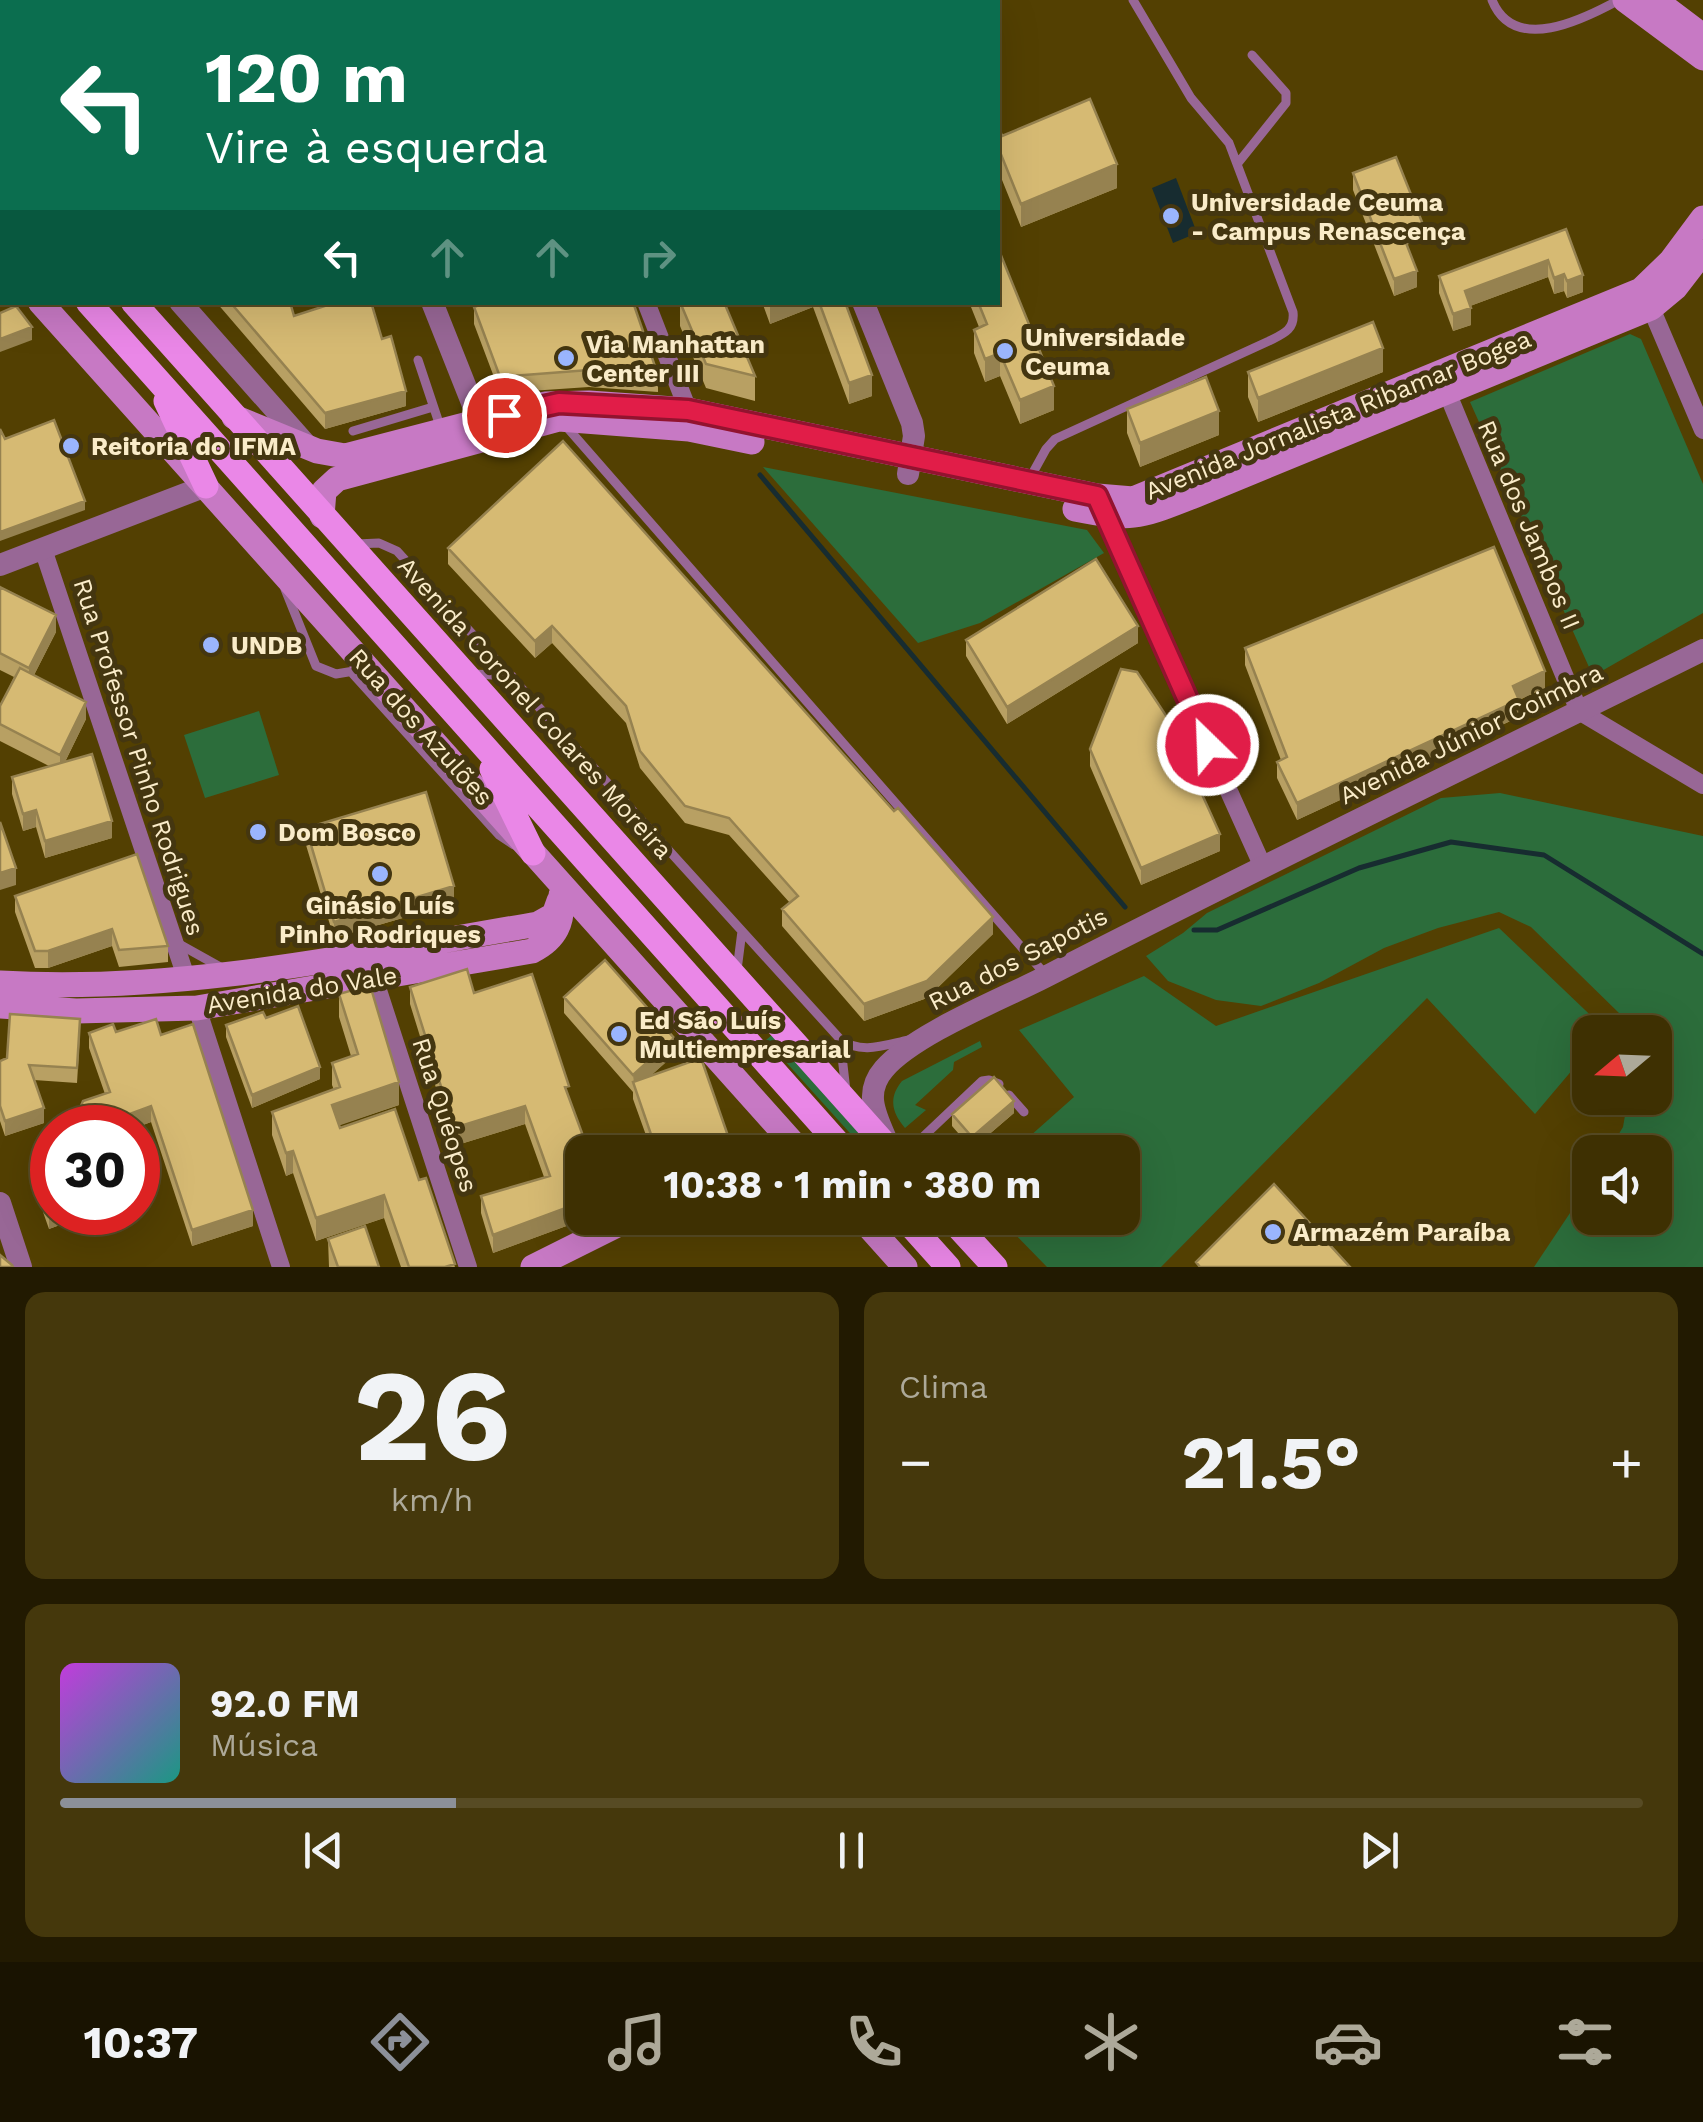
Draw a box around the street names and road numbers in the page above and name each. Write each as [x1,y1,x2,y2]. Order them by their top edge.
street label: Avenida Jornalista Ribamar Bogea [1141,324,1535,506]
street label: Rua dos Jambos II [1472,416,1586,634]
street label: Avenida Coronel Colares Moreira [392,551,678,865]
street label: Rua Professor Pinho Rodrigues [67,575,211,939]
street label: Rua dos Azulões [343,643,499,811]
street label: Avenida Júnior Coimbra [1335,658,1607,810]
street label: Rua dos Sapotis [924,901,1112,1017]
street label: Avenida do Vale [205,961,399,1019]
street label: Rua Quéopes [406,1034,484,1196]

